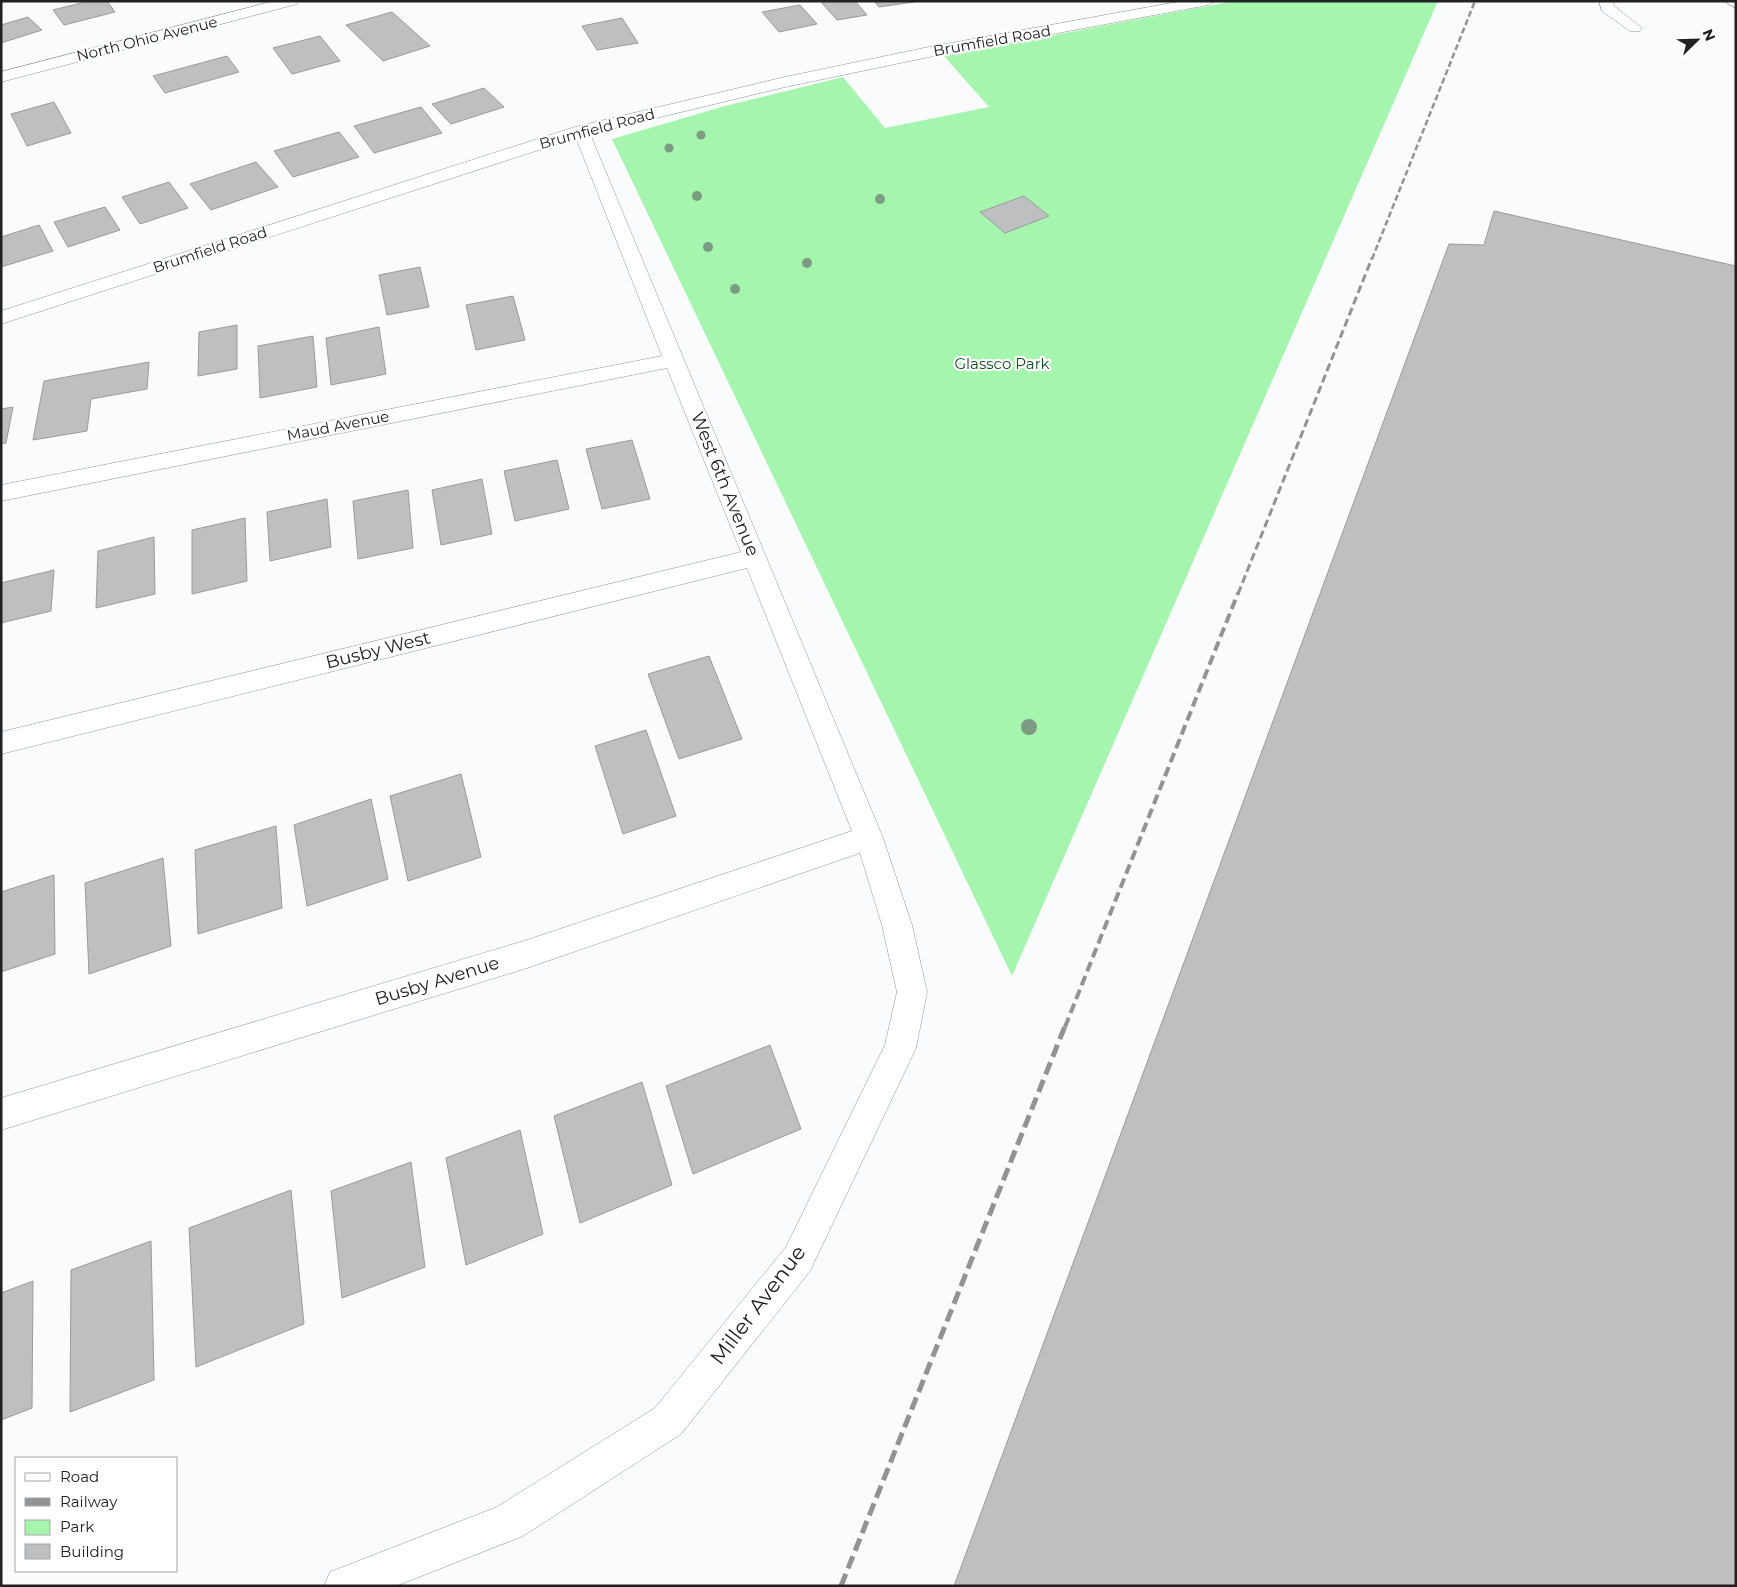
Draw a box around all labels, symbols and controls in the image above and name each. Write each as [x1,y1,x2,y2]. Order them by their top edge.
street label: North Ohio Avenue [74,12,219,65]
north arrow [1672,15,1722,65]
street label: Brumfield Road [932,21,1052,60]
text: N [1698,26,1719,44]
street label: Brumfield Road [537,104,657,153]
street label: Brumfield Road [150,222,269,277]
park label: Glassco Park [954,354,1050,373]
street label: Maud Avenue [285,406,391,445]
street label: West 6th Avenue [686,409,764,560]
street label: Busby West [324,626,432,674]
street label: Busby Avenue [372,952,502,1010]
street label: Miller Avenue [705,1240,811,1369]
legend [15,1457,178,1572]
text: Road [60,1467,99,1486]
text: Railway [60,1492,118,1511]
text: Park [60,1517,94,1536]
text: Building [60,1542,124,1561]

